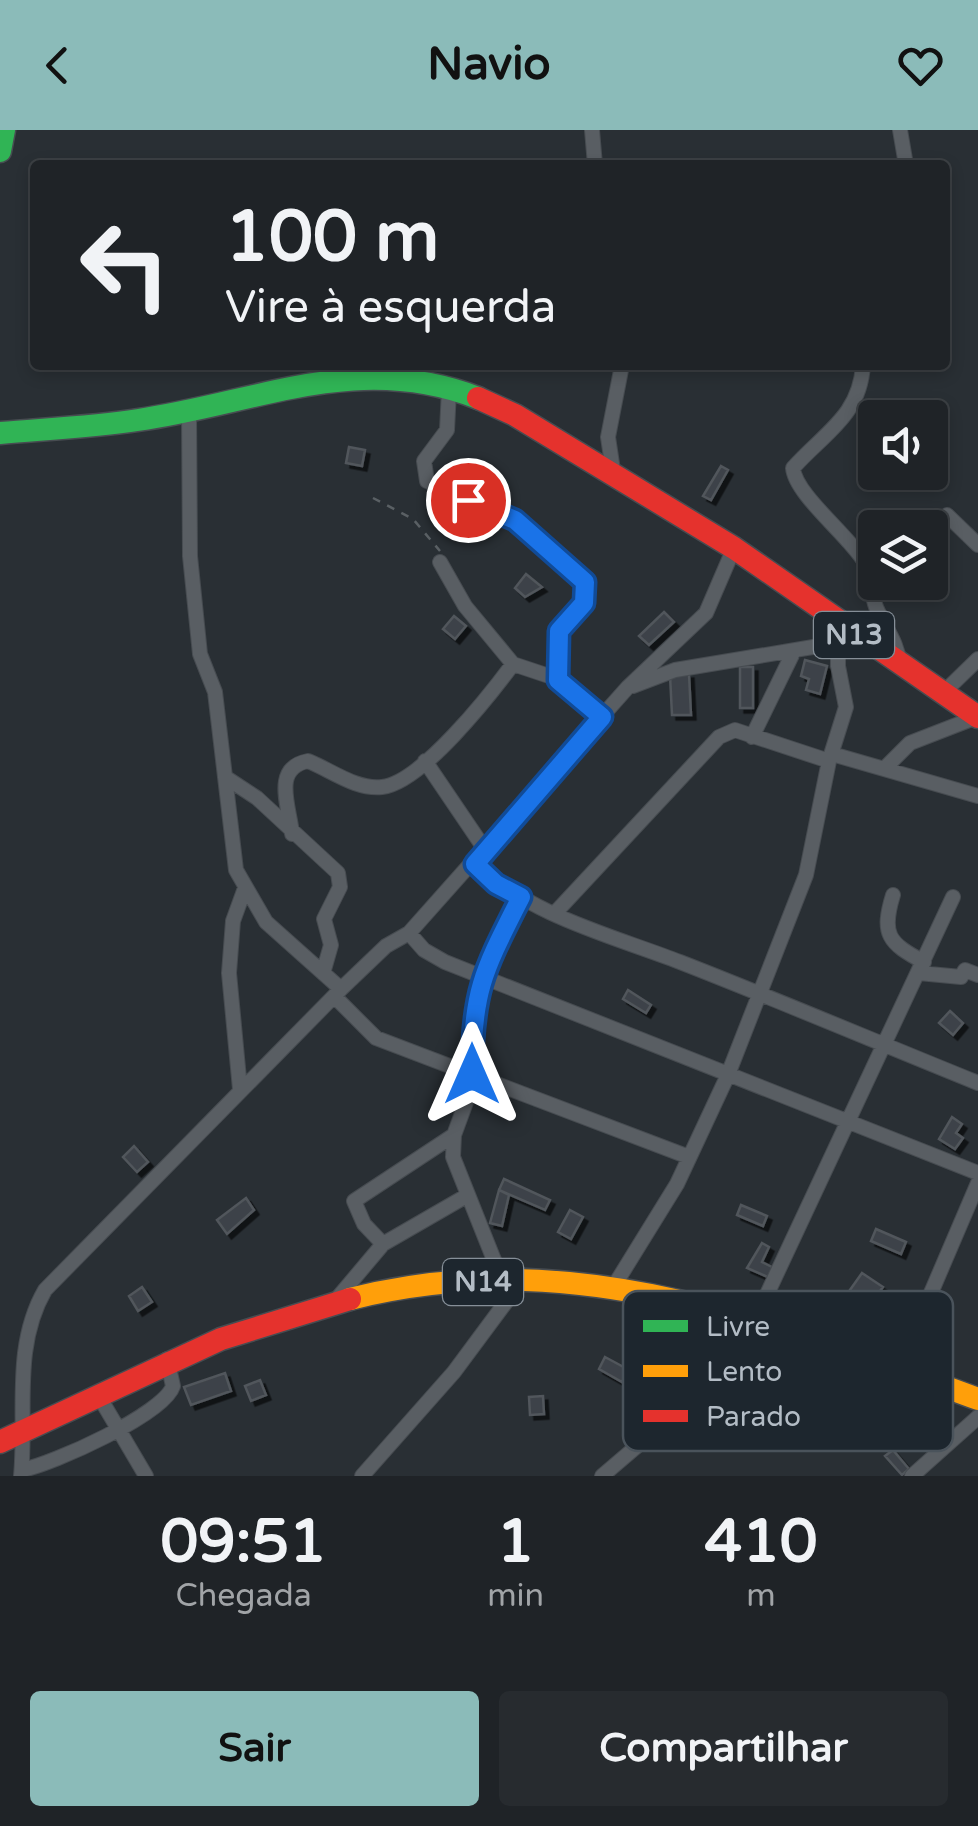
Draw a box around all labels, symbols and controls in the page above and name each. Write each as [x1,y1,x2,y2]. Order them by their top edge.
icon: back [30,38,85,93]
text: Navio [427,38,551,92]
icon: heart [893,38,948,93]
text: 100 m [225,196,439,280]
icon: left [60,200,190,330]
text: Vire à esquerda [225,281,556,335]
map controls [858,400,948,600]
button: sound [858,400,948,490]
pin [426,458,511,543]
icon: arrive [441,473,496,528]
button: layers [858,510,948,600]
road number: N13 [814,612,894,658]
position arrow [420,1022,524,1126]
road number: N14 [443,1259,523,1305]
legend [623,1291,953,1451]
text: Livre [706,1310,770,1344]
text: Lento [706,1355,782,1389]
text: Parado [706,1400,801,1434]
text: 09:51 [160,1506,327,1578]
text: 1 [497,1506,534,1578]
text: 410 [704,1506,818,1578]
text: Chegada [176,1577,312,1615]
text: min [487,1577,544,1615]
text: m [746,1577,776,1615]
button: Sair [30,1691,479,1806]
button: Compartilhar [499,1691,948,1806]

